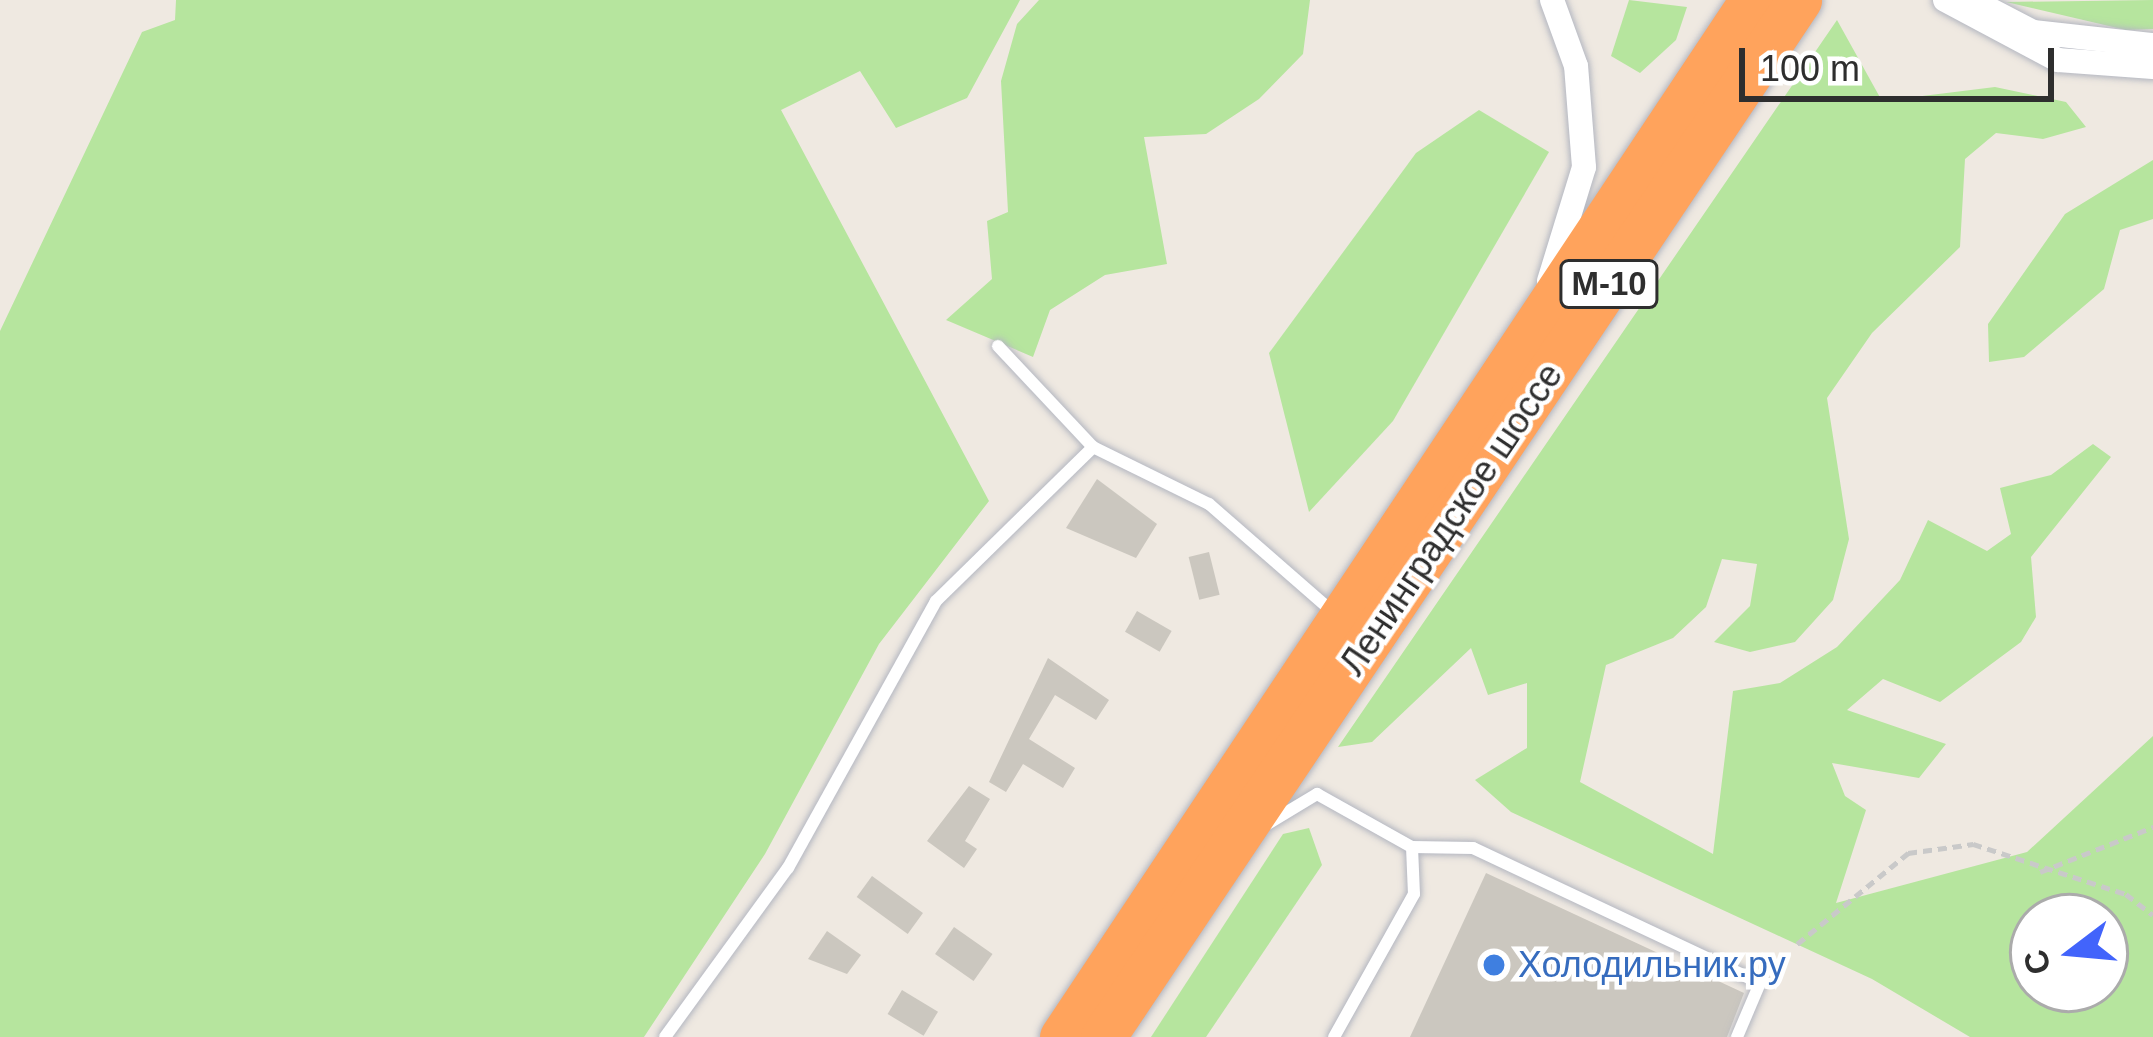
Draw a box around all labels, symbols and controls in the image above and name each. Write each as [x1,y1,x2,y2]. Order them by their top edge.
scale bar [1745,24,2060,98]
text: 100 m [1760,48,1860,89]
road number: М-10 [1558,257,1660,311]
street label: Ленинградское шоссе [1331,355,1571,683]
north arrow [2009,893,2129,1013]
place label: Холодильник.ру [1518,943,1786,987]
text: С [2016,946,2058,979]
marker: Холодильник.ру [1481,952,1507,978]

